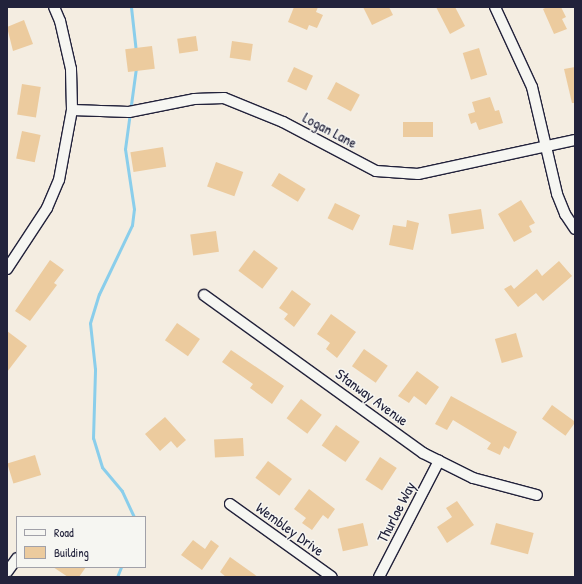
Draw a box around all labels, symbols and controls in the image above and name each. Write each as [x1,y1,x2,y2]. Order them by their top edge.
street label: Logan Lane [300,108,360,152]
street label: Stanway Avenue [332,365,412,429]
street label: Thurloe Way [373,479,419,545]
street label: Wembley Drive [253,498,327,560]
legend [16,516,146,568]
text: Road [54,524,74,541]
text: Building [54,544,89,561]

